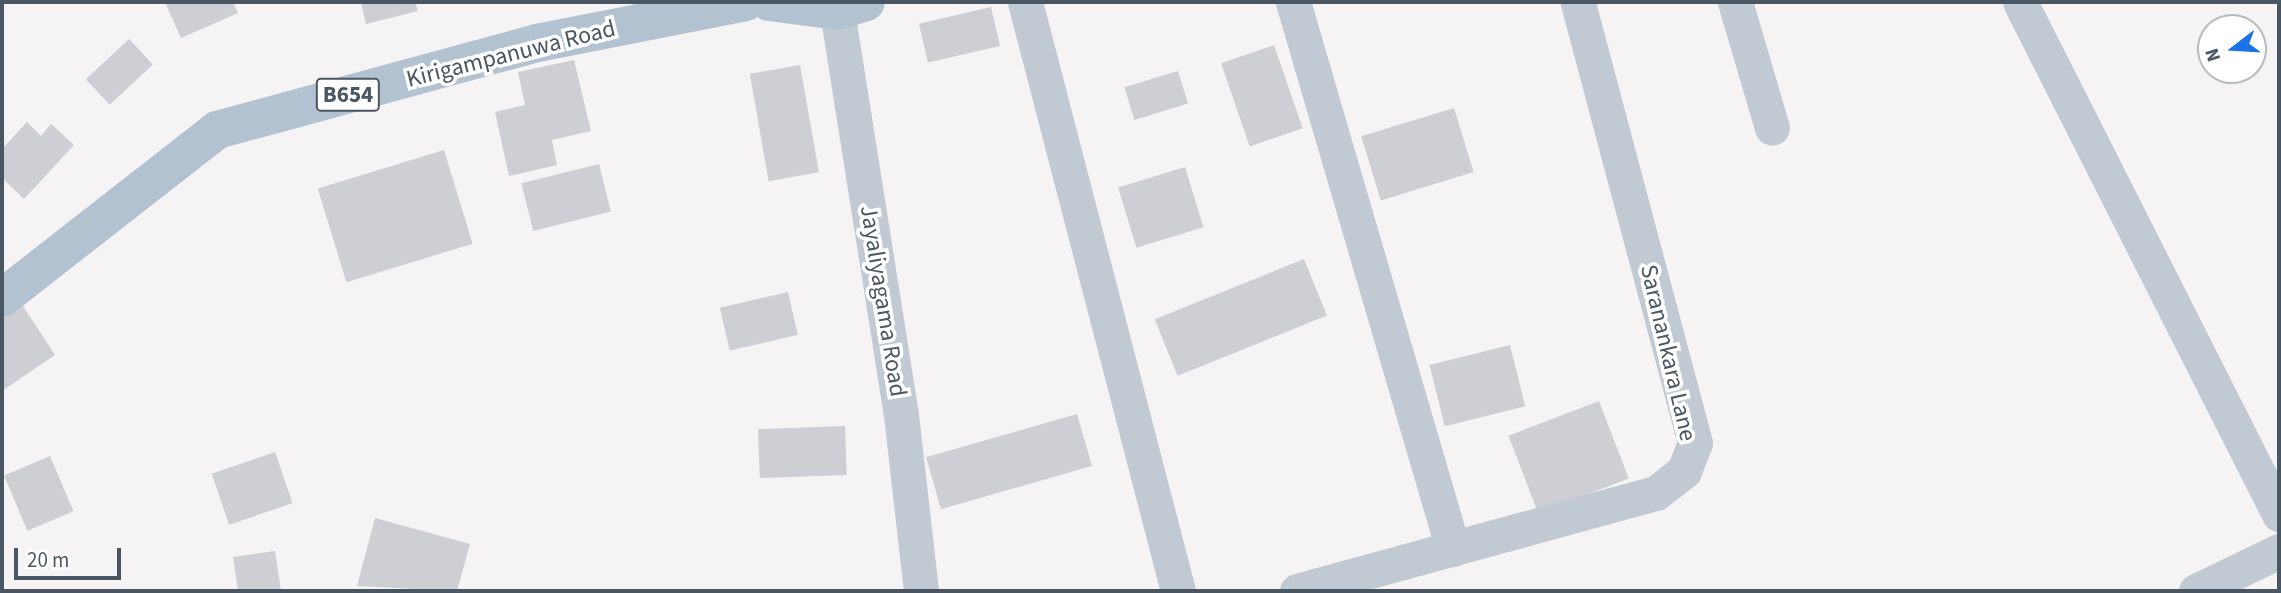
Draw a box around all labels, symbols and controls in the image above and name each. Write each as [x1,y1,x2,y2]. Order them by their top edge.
street label: Kirigampanuwa Road [403,14,619,94]
north arrow [2197,14,2267,84]
text: N [2199,45,2228,65]
road number: B654 [315,76,381,114]
street label: Jayaliyagama Road [854,203,912,399]
street label: Saranankara Lane [1634,262,1702,444]
scale bar [18,534,124,578]
text: 20 m [27,545,69,575]

